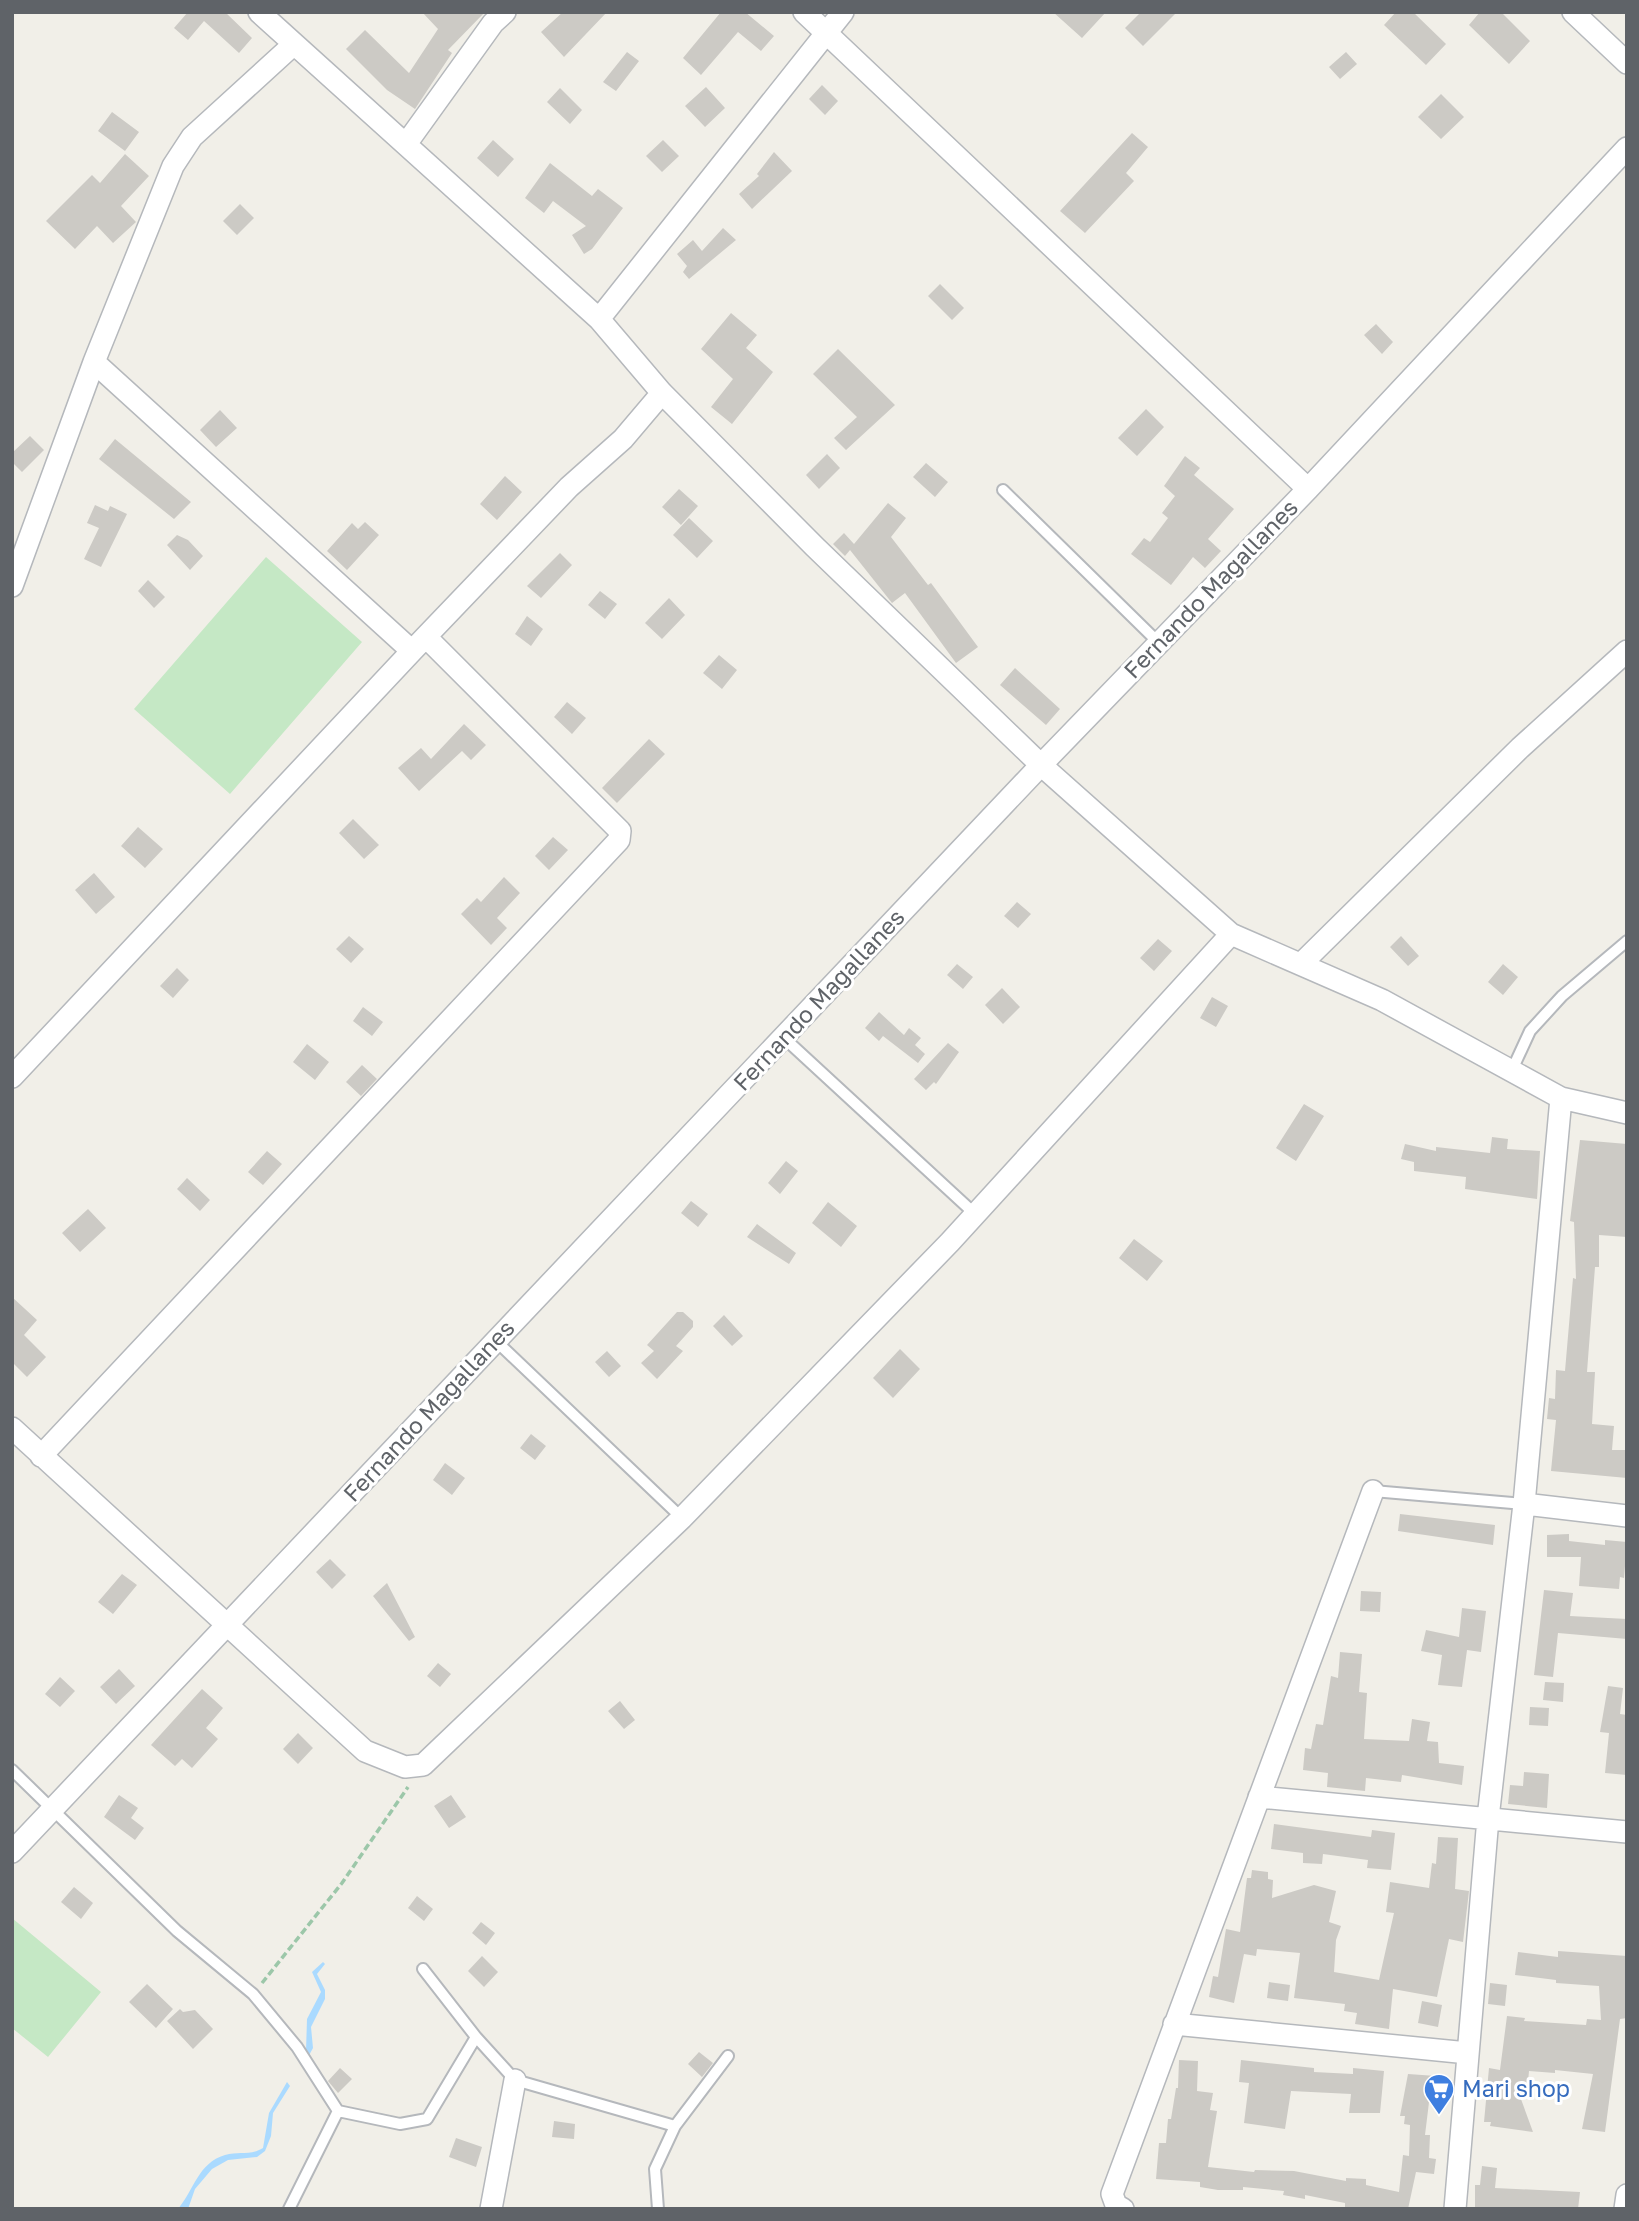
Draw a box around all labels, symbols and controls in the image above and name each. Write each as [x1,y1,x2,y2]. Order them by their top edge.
street label: Fernando Magallanes [1118,493,1303,684]
street label: Fernando Magallanes [727,903,910,1096]
street label: Fernando Magallanes [337,1314,520,1507]
supermarket icon: Mari shop [1422,2072,1456,2116]
place label: Mari shop [1462,2074,1570,2102]

